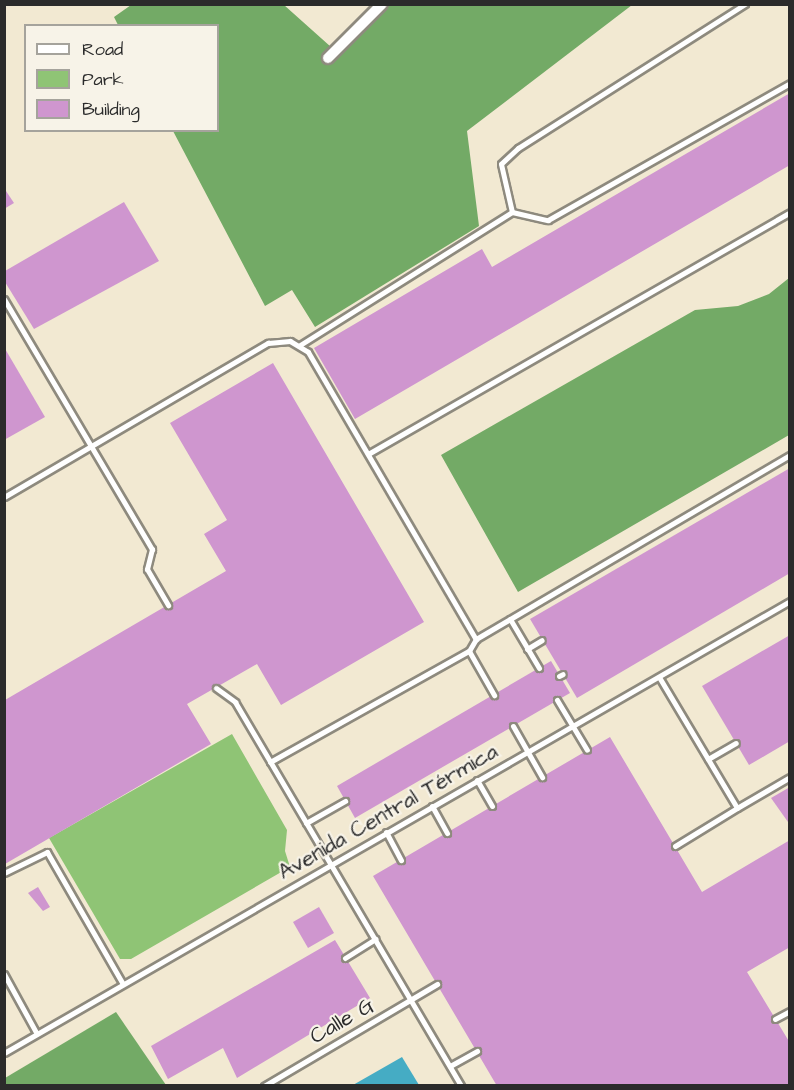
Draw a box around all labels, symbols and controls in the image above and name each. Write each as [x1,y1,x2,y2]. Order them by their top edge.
legend [24,24,219,132]
text: Road [82,37,123,62]
text: Park [82,67,124,92]
text: Building [82,97,140,122]
street label: Avenida Central Térmica [273,738,503,886]
street label: Calle G [305,992,379,1050]

